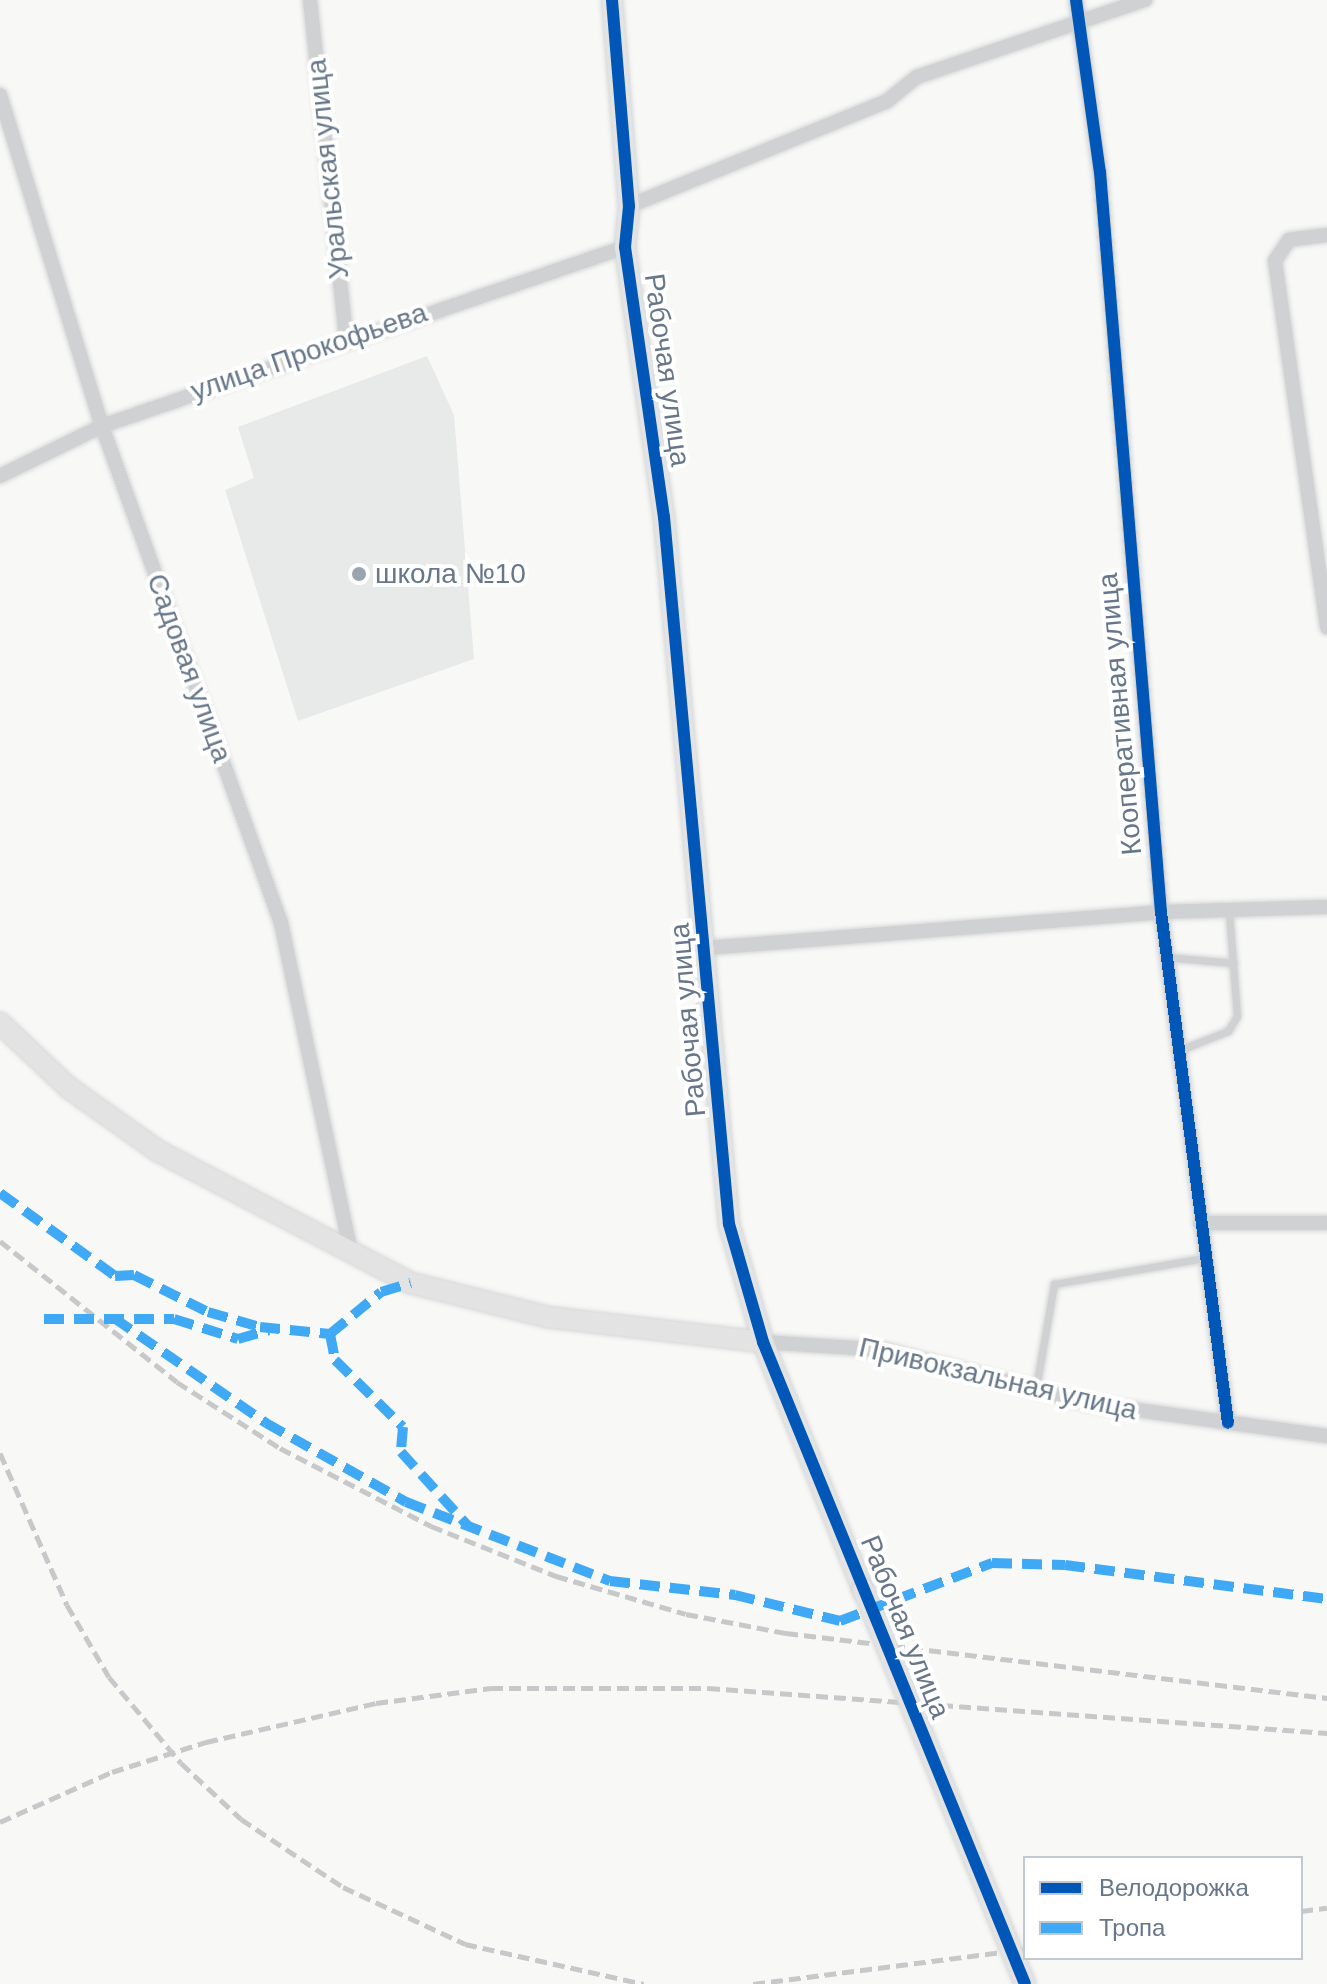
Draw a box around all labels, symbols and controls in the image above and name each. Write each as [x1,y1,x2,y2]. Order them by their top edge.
street label: Уральская улица [300,57,356,281]
street label: Рабочая улица [637,271,697,469]
street label: улица Прокофьева [187,296,431,408]
place label: школа №10 [375,557,526,591]
marker: школа №10 [350,565,368,583]
street label: Садовая улица [139,569,239,767]
street label: Кооперативная улица [1091,572,1149,856]
street label: Рабочая улица [663,922,713,1118]
street label: Привокзальная улица [856,1331,1140,1427]
street label: Рабочая улица [853,1531,957,1723]
legend [1023,1856,1303,1960]
text: Велодорожка [1099,1874,1249,1901]
text: Тропа [1099,1914,1165,1941]

